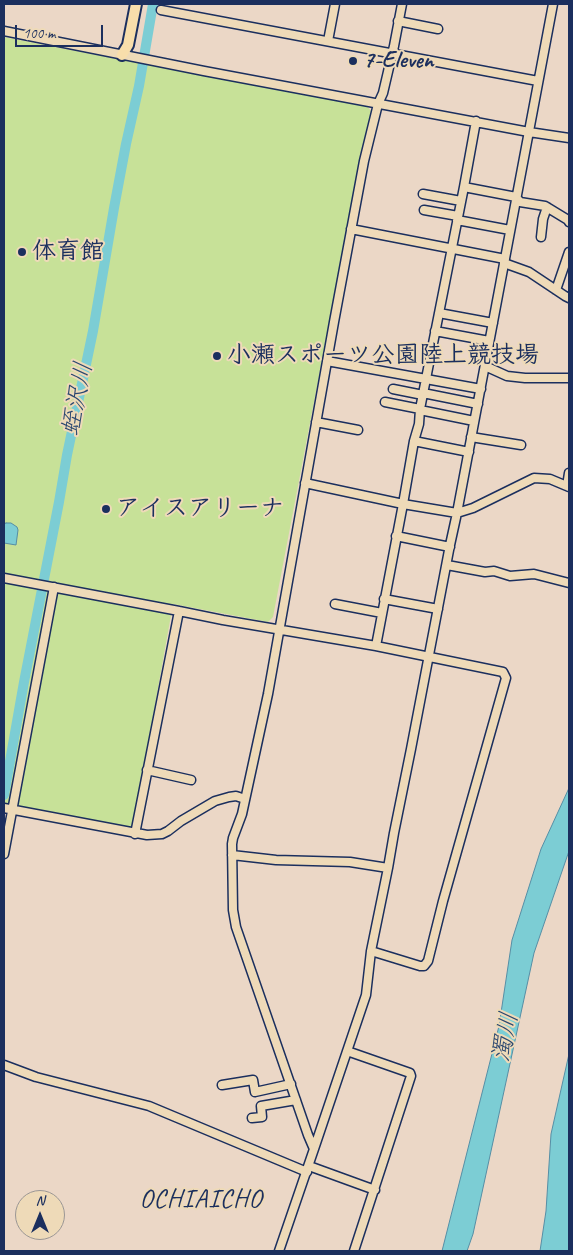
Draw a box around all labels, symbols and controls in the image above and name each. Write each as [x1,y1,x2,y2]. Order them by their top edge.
scale bar [18,15,105,47]
text: 100 m [23,24,55,43]
place label: 7-Eleven [363,47,434,75]
marker: 7-Eleven [347,55,359,67]
place label: 体育館 [32,238,104,266]
marker: 体育館 [16,246,28,258]
place label: 小瀬スポーツ公園陸上競技場 [227,342,539,370]
marker: 小瀬スポーツ公園陸上競技場 [211,350,223,362]
water label: 蛭沢川 [56,359,100,439]
place label: アイスアリーナ [116,495,284,523]
marker: アイスアリーナ [100,503,112,515]
water label: 濁川 [487,1010,525,1064]
district label: OCHIAICHO [139,1184,263,1216]
north arrow [15,1190,65,1240]
text: N [36,1192,44,1209]

